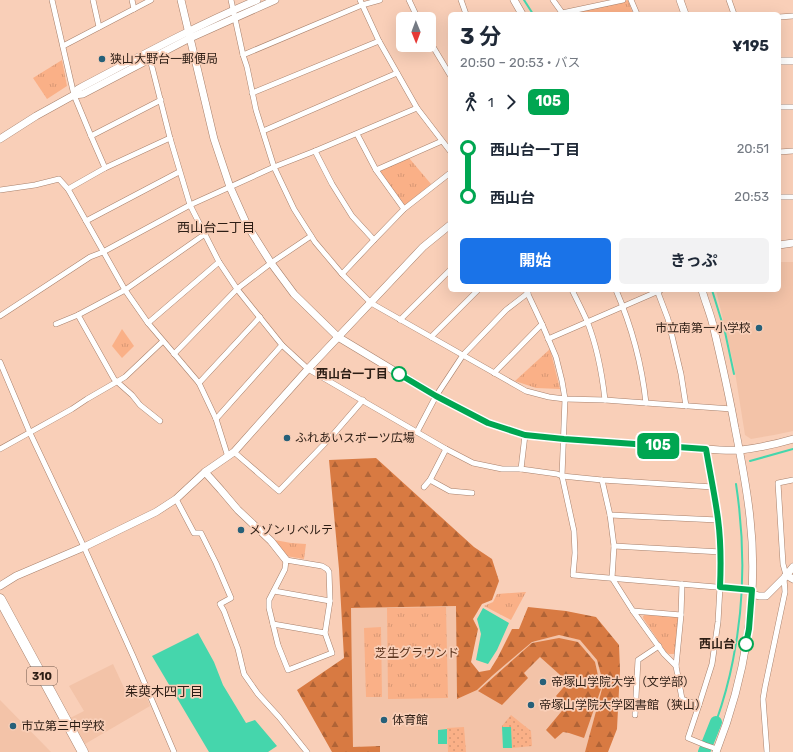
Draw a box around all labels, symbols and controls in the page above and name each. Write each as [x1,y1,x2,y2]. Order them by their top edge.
north arrow [396,12,436,52]
map controls [396,12,436,52]
text: 3 分 [460,23,501,50]
text: ¥195 [732,37,769,55]
place label: 狭山大野台一郵便局 [110,52,218,66]
marker: 狭山大野台一郵便局 [97,54,107,64]
text: 20:50 – 20:53 · バス [460,55,580,70]
icon: walk [460,91,482,113]
icon: forward [500,91,522,113]
text: 105 [536,93,561,110]
text: 1 [488,95,494,110]
text: 西山台一丁目 [490,141,580,159]
text: 20:51 [737,141,769,156]
text: 西山台 [490,189,535,207]
text: 20:53 [734,189,769,204]
district label: 西山台二丁目 [177,220,255,235]
button: 開始 [460,238,611,284]
button: きっぷ [619,238,769,284]
place label: 市立南第一小学校 [655,321,751,335]
marker: 市立南第一小学校 [754,323,764,333]
marker: 西山台一丁目 [391,366,407,382]
place label: 西山台一丁目 [316,367,388,381]
place label: ふれあいスポーツ広場 [295,431,415,445]
marker: ふれあいスポーツ広場 [282,433,292,443]
line badge: 105 [635,433,681,459]
text: 105 [645,437,671,454]
place label: メゾンリベルテ [249,523,333,537]
marker: メゾンリベルテ [236,525,246,535]
marker: 西山台 [738,636,754,652]
place label: 西山台 [699,637,735,651]
park label: 芝生グラウンド [375,646,459,660]
road number: 310 [27,667,57,685]
place label: 帝塚山学院大学（文学部） [551,675,695,689]
marker: 帝塚山学院大学（文学部） [538,677,548,687]
district label: 茱萸木四丁目 [125,684,203,699]
place label: 帝塚山学院大学図書館（狭山） [539,698,707,712]
marker: 帝塚山学院大学図書館（狭山） [526,700,536,710]
place label: 体育館 [392,713,428,727]
marker: 体育館 [379,715,389,725]
place label: 市立第三中学校 [21,719,105,733]
marker: 市立第三中学校 [8,721,18,731]

